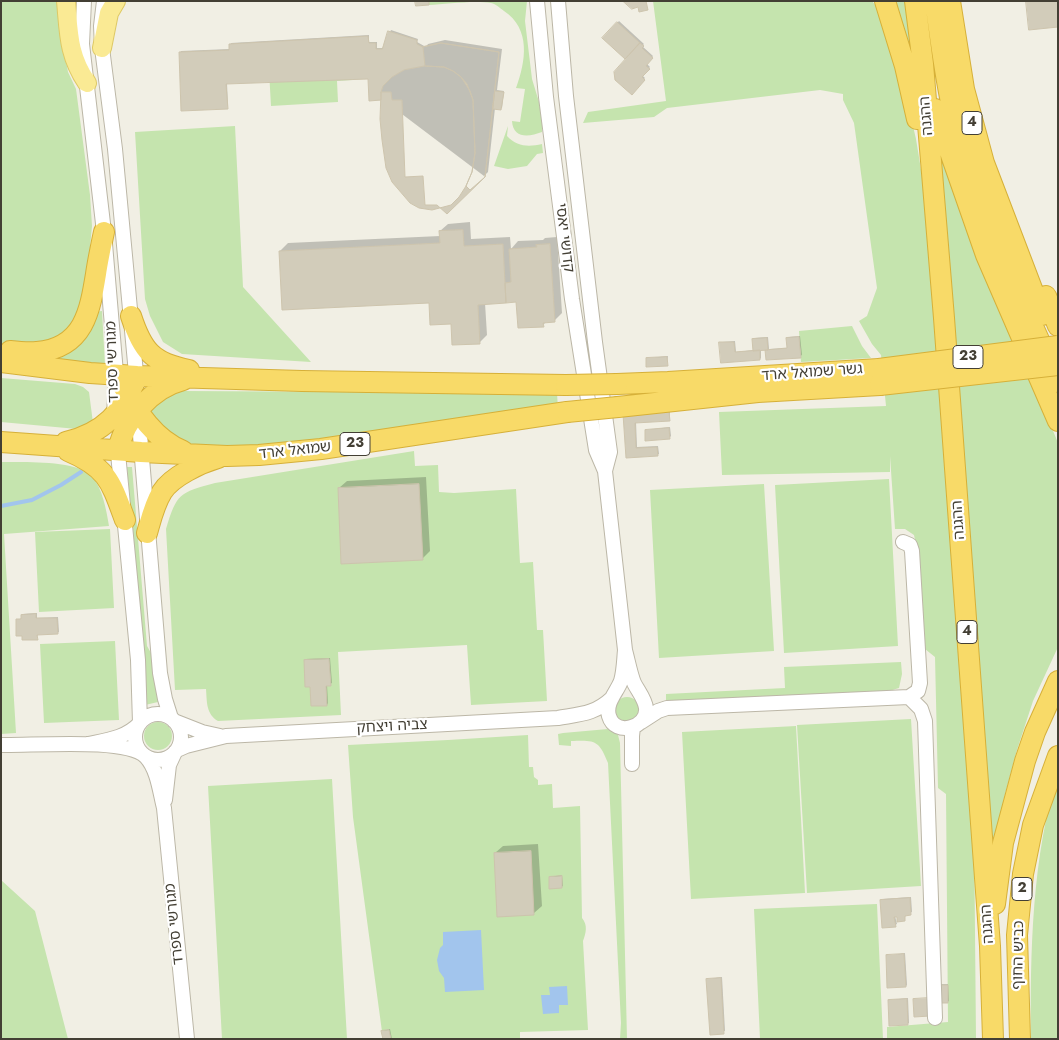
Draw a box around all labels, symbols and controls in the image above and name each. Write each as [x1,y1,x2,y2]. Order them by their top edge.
street label: ההגנה [916,96,938,136]
road number: 4 [962,112,982,134]
street label: קדושי יאסי [551,202,577,274]
street label: מגורשי ספרד [103,321,123,403]
road number: 23 [953,346,983,368]
street label: גשר שמואל ארד [761,360,863,386]
road number: 23 [340,432,370,456]
street label: שמואל ארד [258,438,332,464]
street label: ההגנה [949,500,969,540]
road number: 4 [957,620,977,644]
street label: צביה ויצחק [356,716,428,738]
road number: 2 [1012,878,1032,901]
street label: מגורשי ספרד [162,882,188,966]
street label: ההגנה [978,904,998,944]
street label: כביש החוף [1009,920,1029,990]

